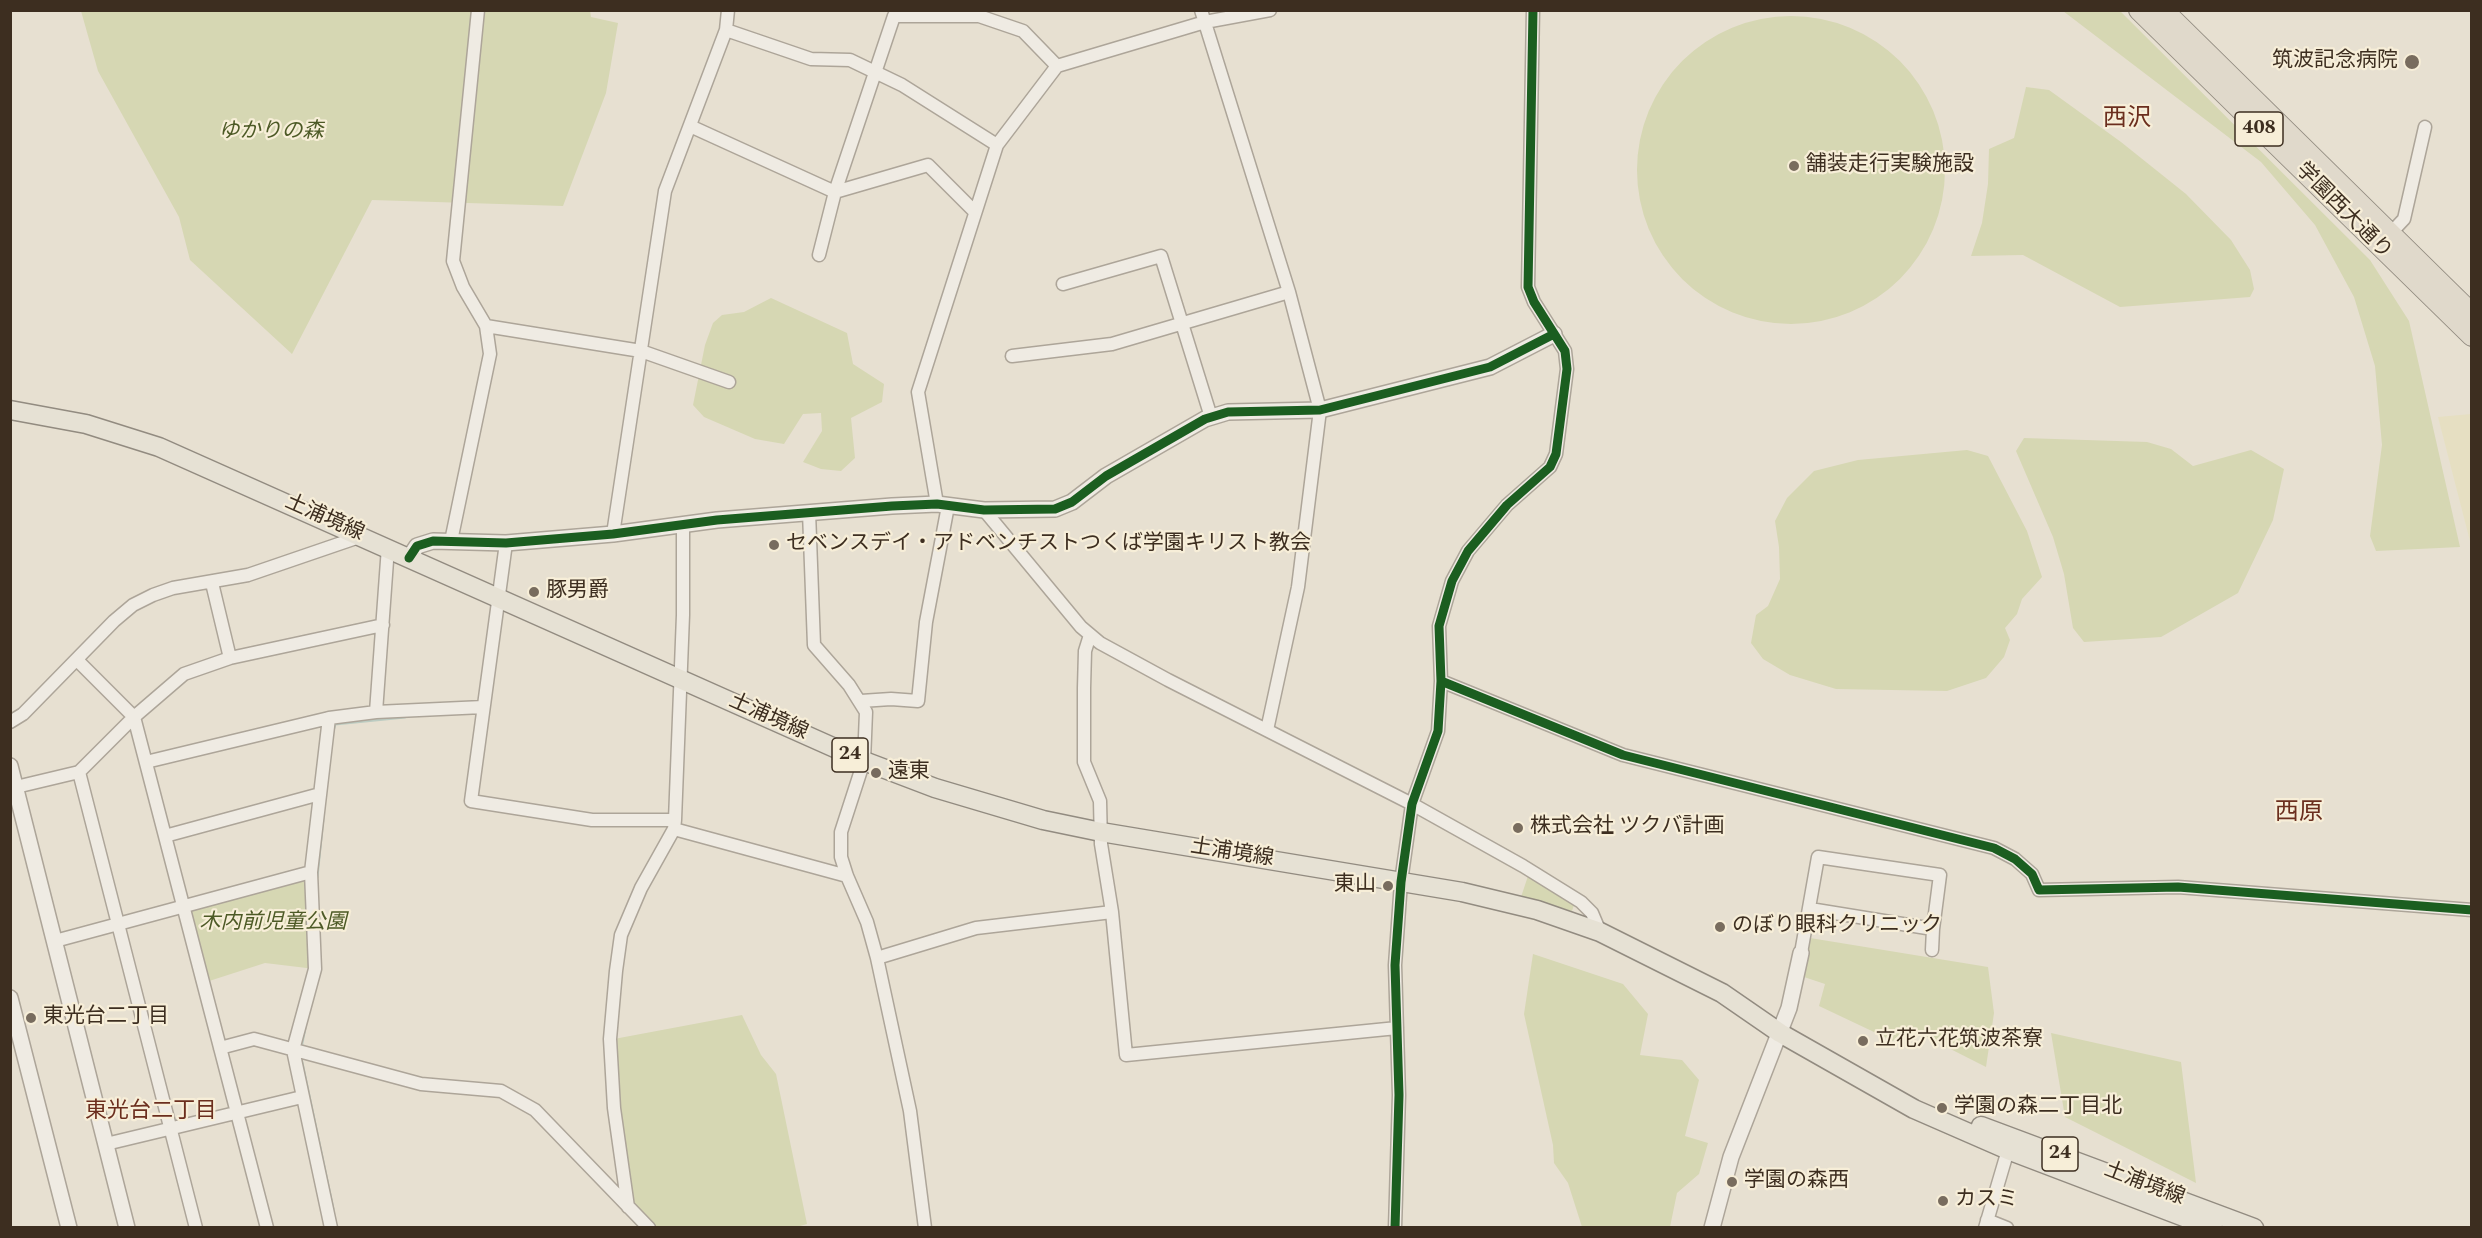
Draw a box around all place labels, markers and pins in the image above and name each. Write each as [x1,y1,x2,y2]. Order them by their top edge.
place label: 筑波記念病院 [2272,49,2398,75]
marker: 筑波記念病院 [2403,53,2421,71]
place label: 舗装走行実験施設 [1806,153,1974,179]
marker: 舗装走行実験施設 [1787,159,1801,173]
place label: セベンスデイ・アドベンチストつくば学園キリスト教会 [786,532,1311,558]
marker: セベンスデイ・アドベンチストつくば学園キリスト教会 [767,538,781,552]
place label: 豚男爵 [546,579,609,605]
marker: 豚男爵 [527,585,541,599]
place label: 遠東 [888,760,930,786]
marker: 遠東 [869,766,883,780]
place label: 株式会社 ツクバ計画 [1530,815,1724,841]
marker: 株式会社 ツクバ計画 [1511,821,1525,835]
place label: 東山 [1334,873,1376,899]
marker: 東山 [1381,879,1395,893]
place label: のぼり眼科クリニック [1732,914,1942,940]
marker: のぼり眼科クリニック [1713,920,1727,934]
place label: 東光台二丁目 [43,1005,169,1031]
marker: 東光台二丁目 [24,1011,38,1025]
place label: 立花六花筑波茶寮 [1875,1028,2043,1054]
marker: 立花六花筑波茶寮 [1856,1034,1870,1048]
place label: 学園の森二丁目北 [1954,1095,2122,1121]
marker: 学園の森二丁目北 [1935,1101,1949,1115]
place label: 学園の森西 [1744,1169,1849,1195]
marker: 学園の森西 [1725,1175,1739,1189]
place label: カスミ [1955,1188,2018,1214]
marker: カスミ [1936,1194,1950,1208]

